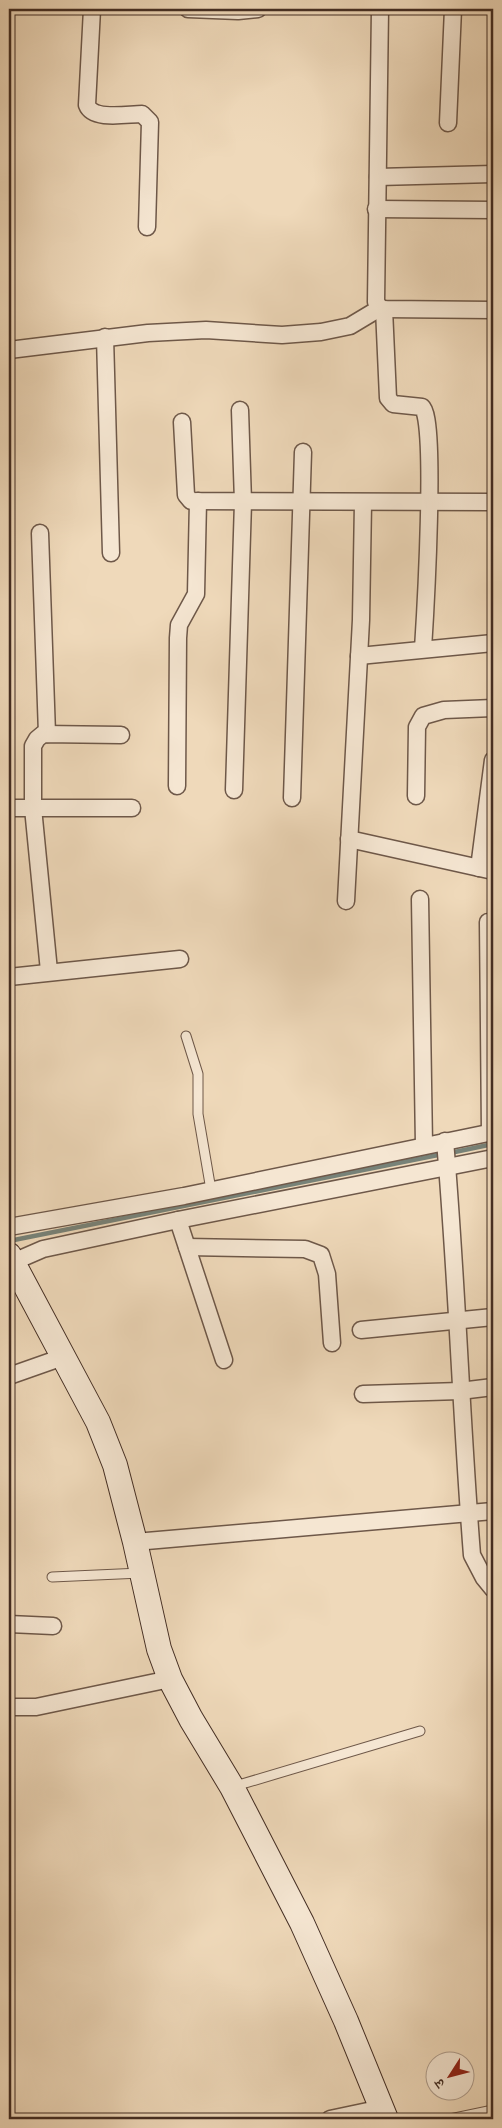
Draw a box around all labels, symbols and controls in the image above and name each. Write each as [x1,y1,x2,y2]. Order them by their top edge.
north arrow [424,2050,474,2100]
text: उ [430,2074,450,2093]

